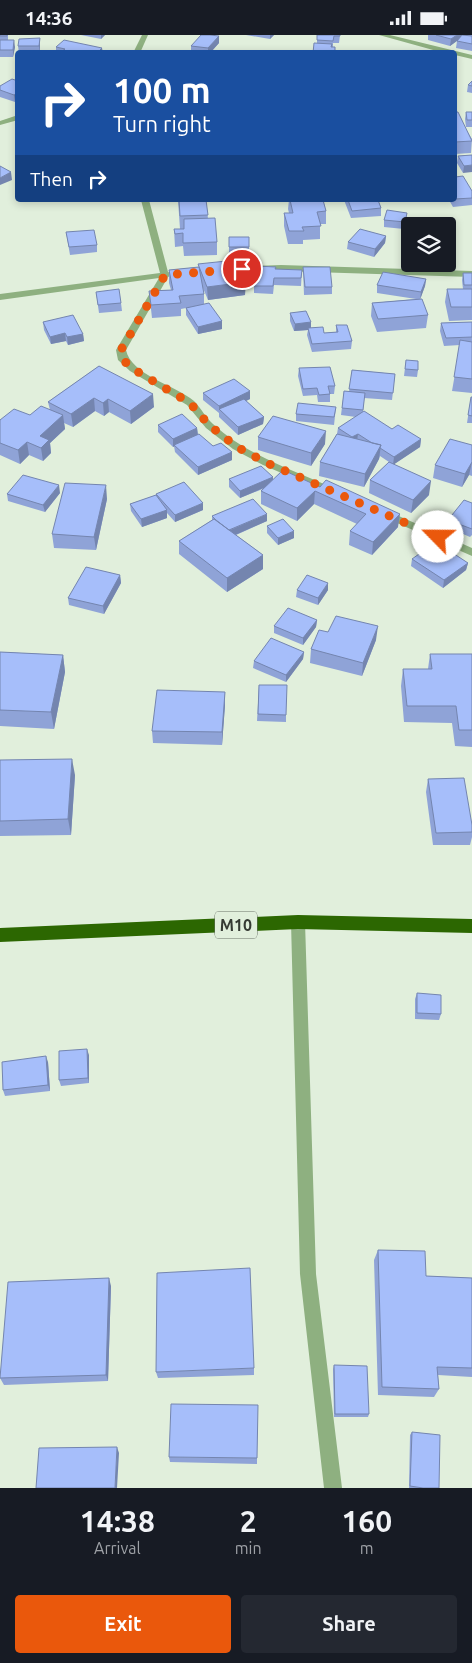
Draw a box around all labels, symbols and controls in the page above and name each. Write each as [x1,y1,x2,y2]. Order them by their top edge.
text: 14:36 [25,7,73,29]
icon: right [30,70,95,135]
text: 100 m [113,70,211,110]
text: Turn right [113,111,211,136]
icon: right [83,165,111,193]
text: Then [30,168,73,190]
map controls [401,217,456,272]
button: layers [401,217,456,272]
pin [221,248,263,290]
icon: arrive [228,255,256,283]
position arrow [411,510,463,562]
road number: M10 [215,911,257,939]
text: 14:38 [80,1504,155,1538]
text: 2 [240,1504,257,1538]
text: 160 [341,1504,392,1538]
text: Arrival [94,1539,141,1557]
text: min [235,1539,262,1557]
text: m [360,1539,374,1557]
button: Exit [15,1595,231,1653]
button: Share [241,1595,457,1653]

